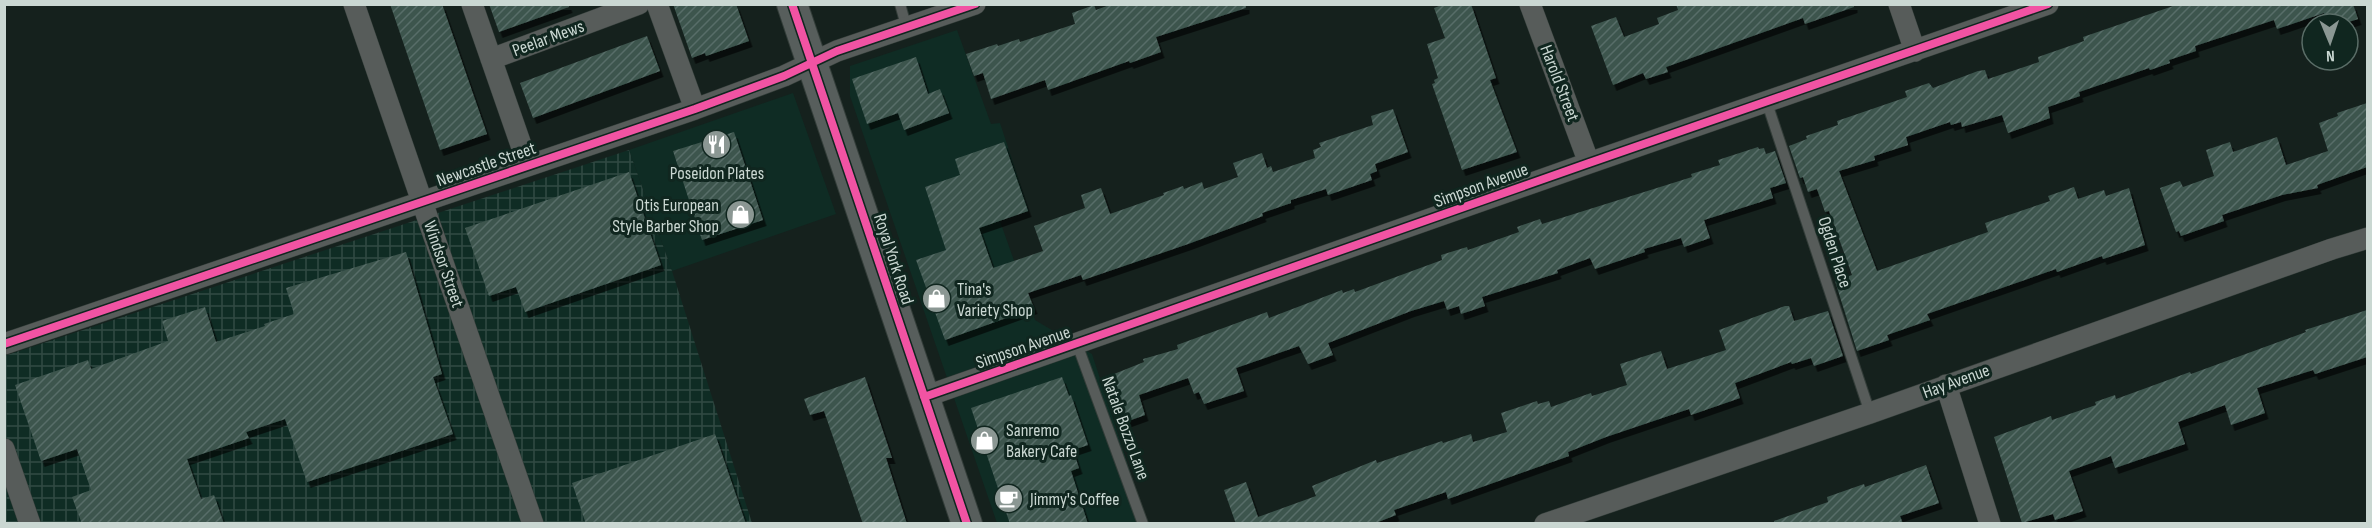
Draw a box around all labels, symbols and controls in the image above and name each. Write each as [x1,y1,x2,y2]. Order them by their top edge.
north arrow [2300,12,2360,72]
street label: Peelar Mews [509,16,587,61]
street label: Harold Street [1535,42,1584,125]
text: N [2326,46,2335,65]
restaurant icon: Poseidon Plates [701,128,733,160]
street label: Newcastle Street [434,138,539,191]
street label: Simpson Avenue [1431,159,1531,212]
place label: Poseidon Plates [670,163,764,184]
place label: Otis European Style Barber Shop [612,195,719,237]
shop icon: Otis European Style Barber Shop [724,199,756,231]
street label: Royal York Road [869,211,918,307]
street label: Ogden Place [1813,214,1856,290]
street label: Windsor Street [419,218,468,311]
place label: Tina's Variety Shop [957,279,1033,321]
shop icon: Tina's Variety Shop [920,283,952,315]
street label: Simpson Avenue [973,321,1073,373]
street label: Hay Avenue [1920,360,1993,403]
street label: Natale Bozzo Lane [1097,373,1154,483]
place label: Sanremo Bakery Cafe [1006,420,1077,462]
shop icon: Sanremo Bakery Cafe [969,424,1001,456]
cafe icon: Jimmy's Coffee [993,483,1025,515]
place label: Jimmy's Coffee [1029,489,1120,510]

